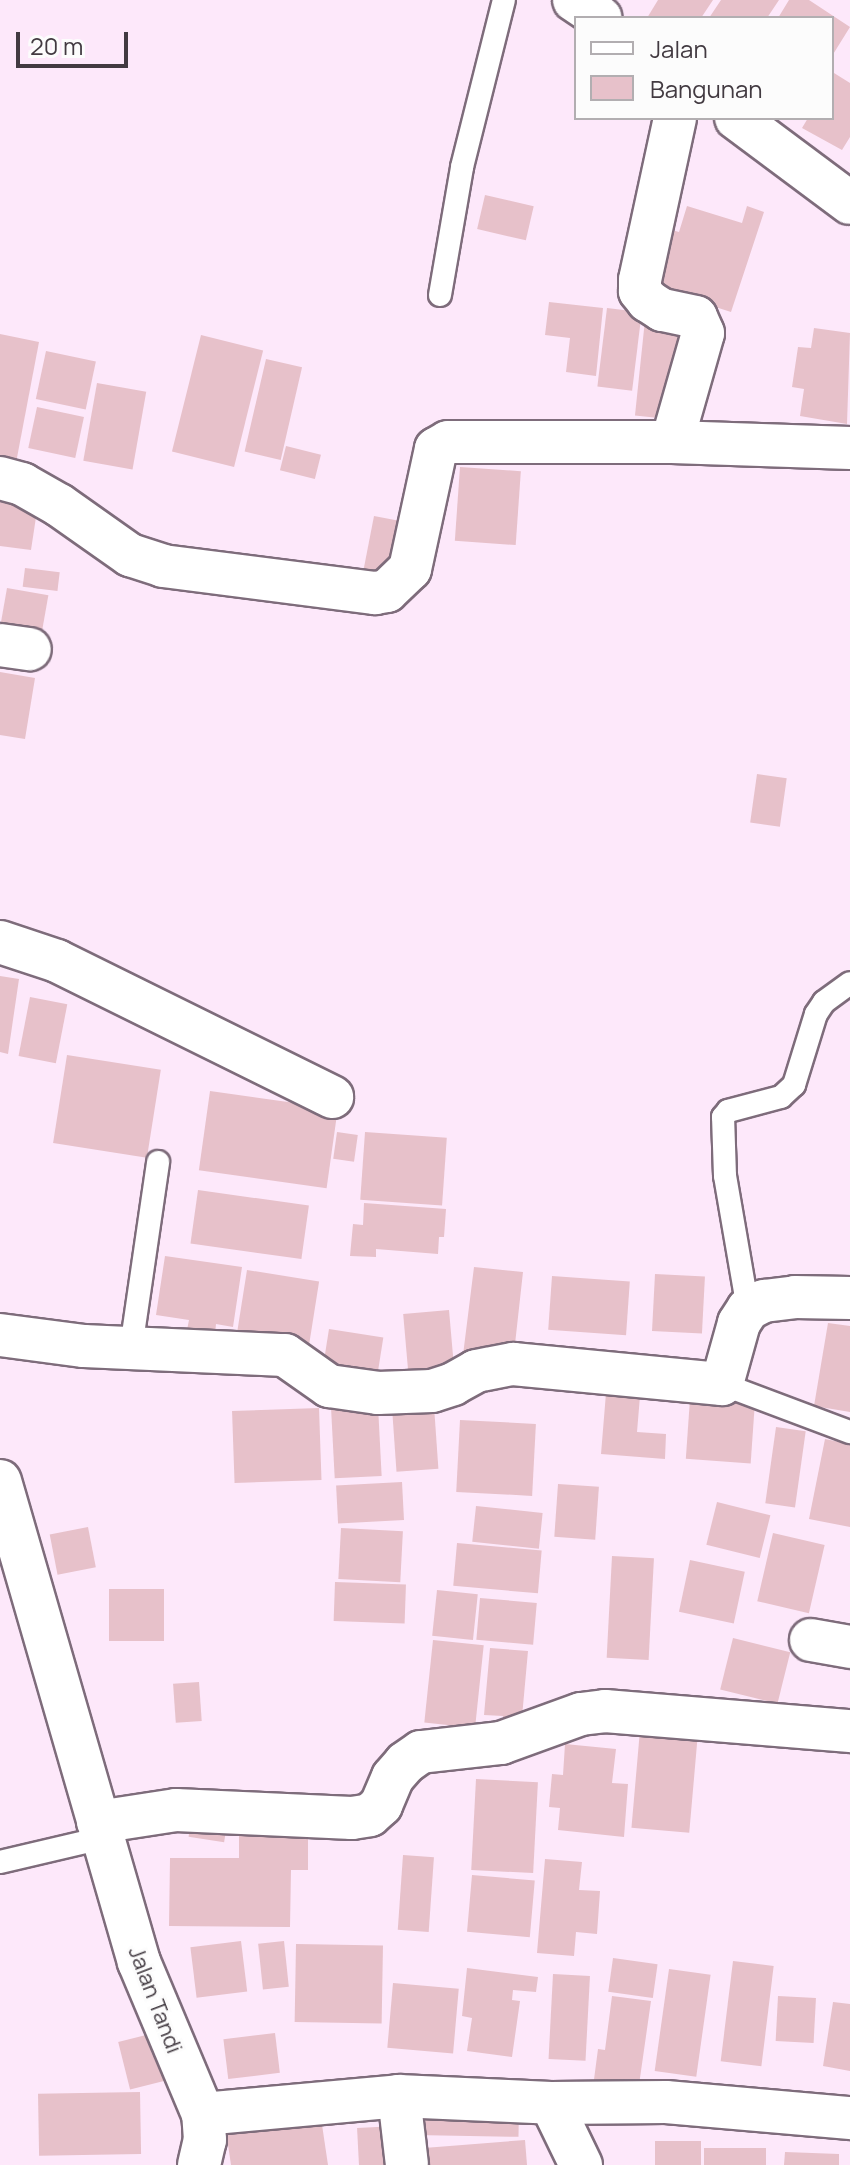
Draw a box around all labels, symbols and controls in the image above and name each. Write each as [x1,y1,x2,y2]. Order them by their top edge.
scale bar [20,16,132,66]
legend [574,16,834,120]
text: 20 m [30,29,83,62]
text: Jalan [650,32,708,65]
text: Bangunan [650,72,763,105]
street label: Jalan Tandi [123,1943,187,2057]

